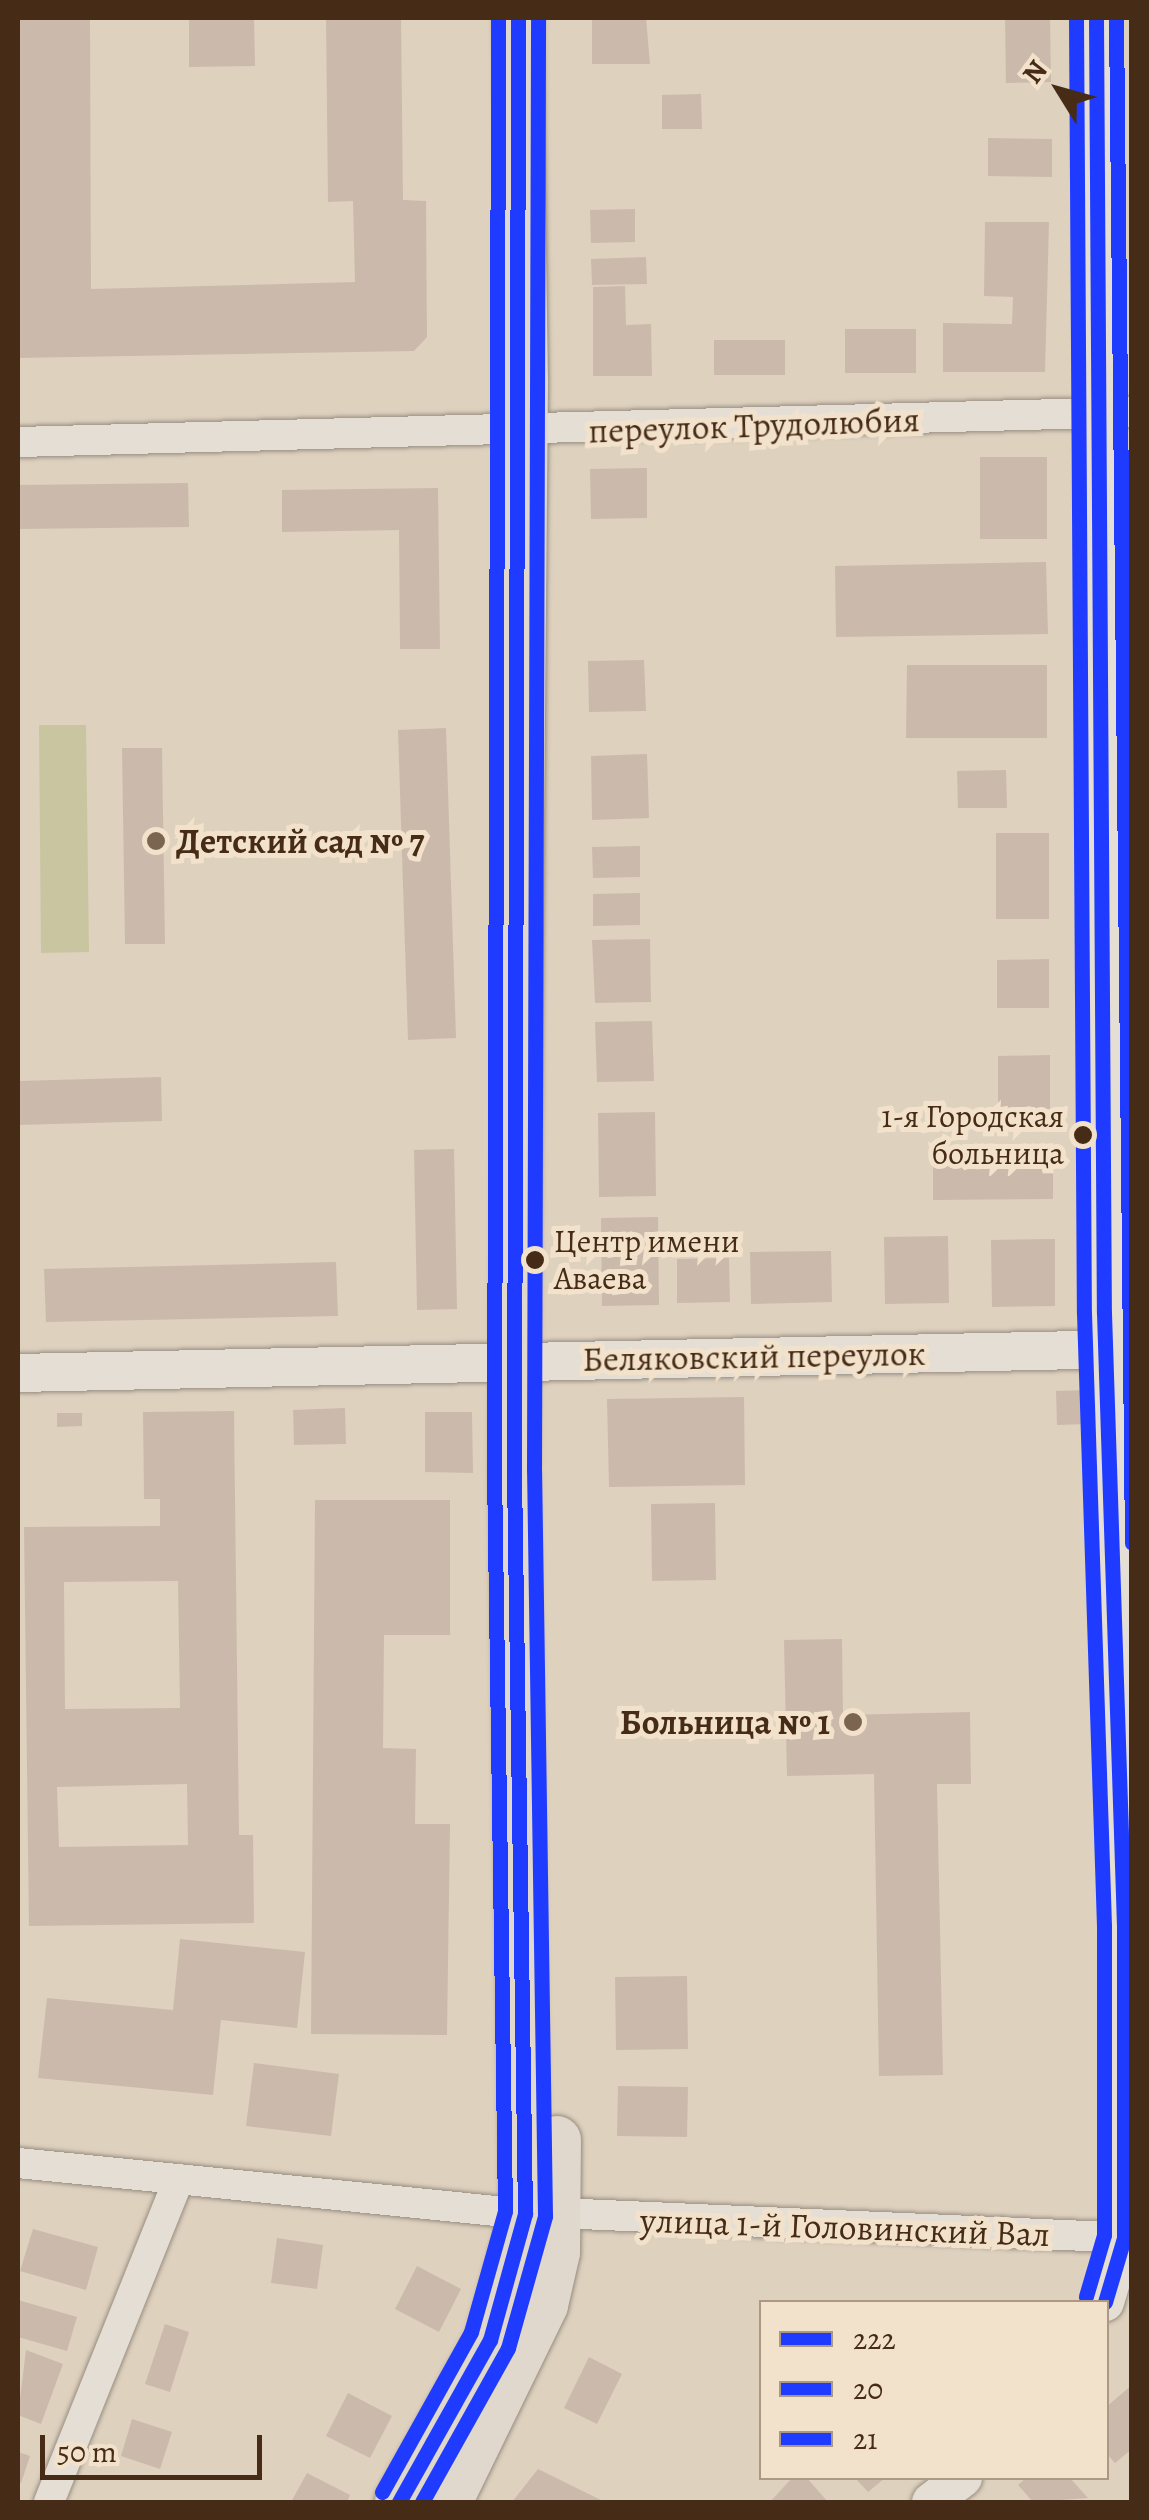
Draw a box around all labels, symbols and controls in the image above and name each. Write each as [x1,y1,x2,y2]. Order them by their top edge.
north arrow [1009,40,1109,140]
text: N [1014,52,1056,92]
street label: переулок Трудолюбия [587,398,921,452]
place label: Детский сад № 7 [176,820,424,862]
marker: Детский сад № 7 [145,830,167,852]
place label: 1-я Городская больница [881,1098,1064,1173]
marker: 1-я Городская больница [1073,1125,1093,1145]
place label: Центр имени Аваева [554,1223,740,1298]
marker: Центр имени Аваева [525,1250,545,1270]
street label: Беляковский переулок [582,1332,926,1380]
place label: Больница № 1 [620,1701,830,1743]
marker: Больница № 1 [840,1709,866,1735]
street label: улица 1-й Головинский Вал [639,2199,1051,2255]
legend [759,2300,1109,2480]
text: 222 [853,2319,896,2359]
text: 20 [853,2369,883,2409]
scale bar [45,2415,268,2477]
text: 21 [853,2419,878,2459]
text: 50 m [57,2432,117,2472]

